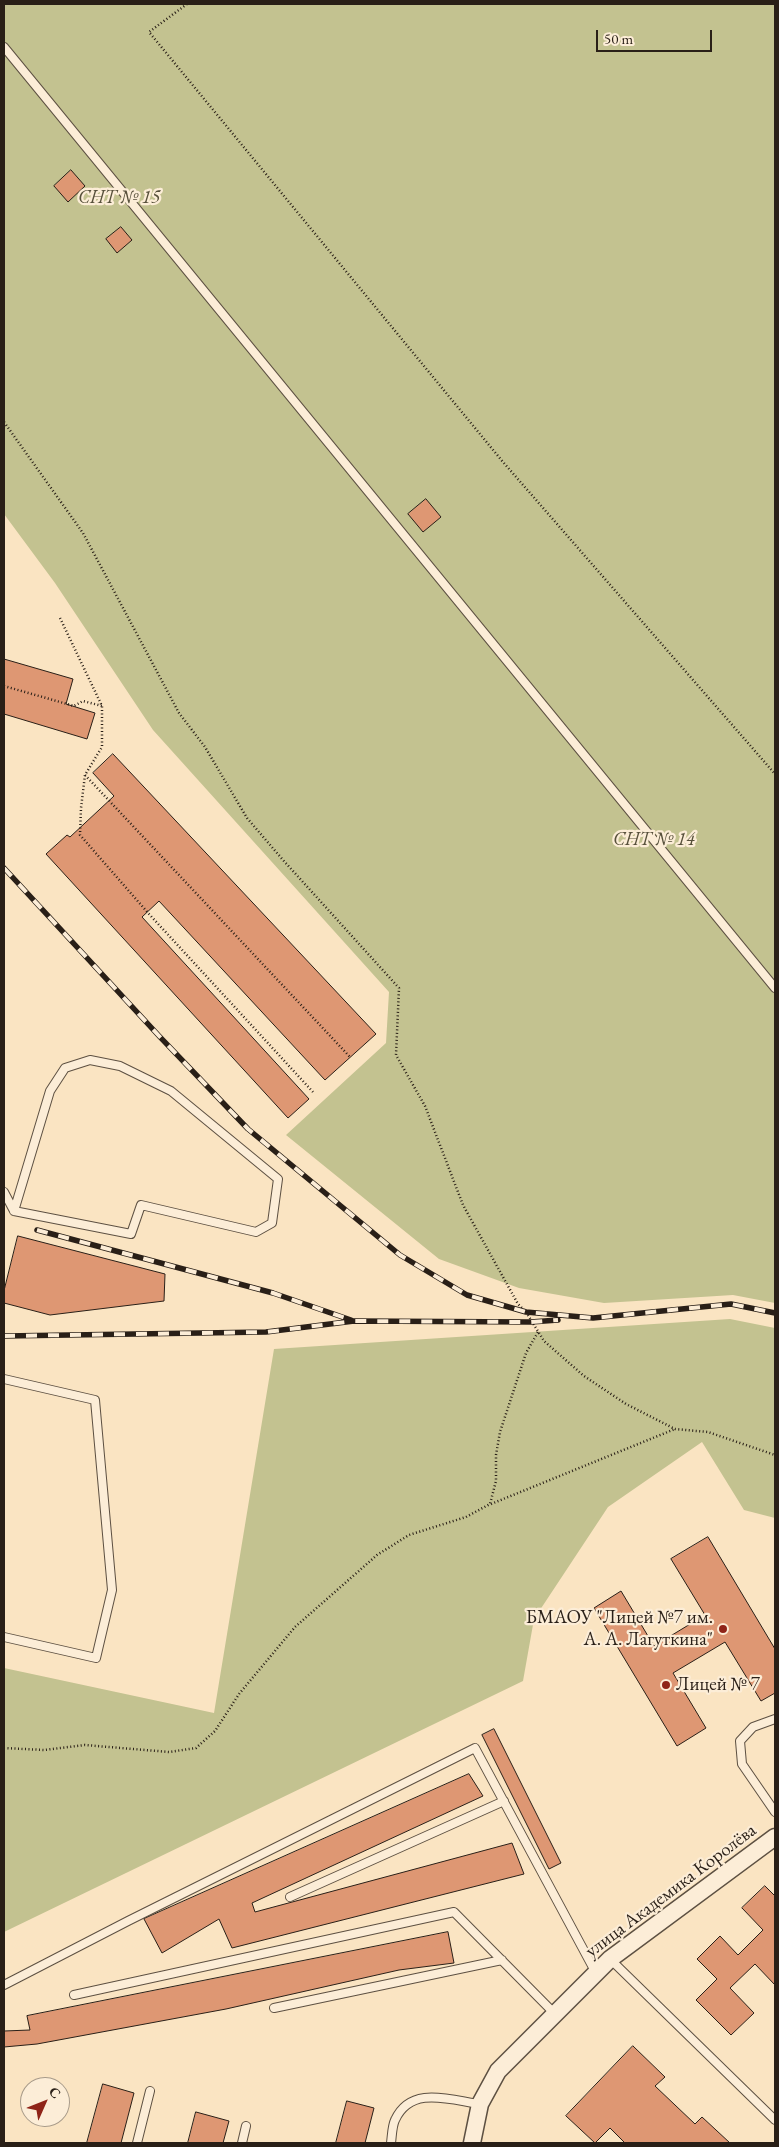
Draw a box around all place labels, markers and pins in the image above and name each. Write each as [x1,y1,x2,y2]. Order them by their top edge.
place label: БМАОУ "Лицей №7 им. А. А. Лагуткина" [526,1607,713,1651]
marker: БМАОУ "Лицей №7 им. А. А. Лагуткина" [717,1623,729,1635]
place label: Лицей № 7 [676,1674,760,1696]
marker: Лицей № 7 [660,1679,672,1691]

